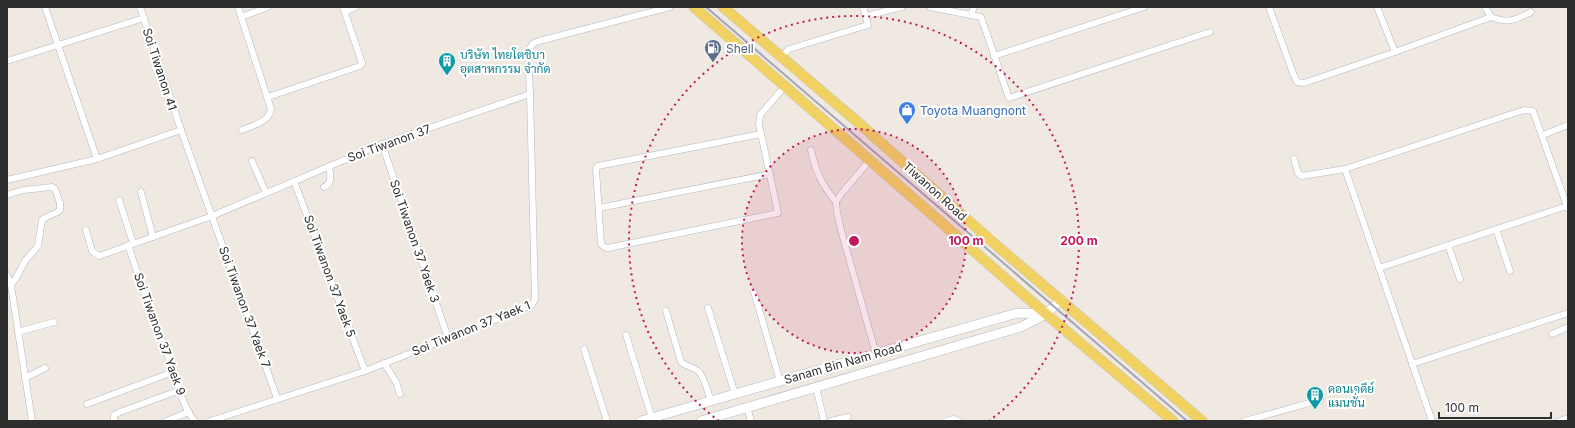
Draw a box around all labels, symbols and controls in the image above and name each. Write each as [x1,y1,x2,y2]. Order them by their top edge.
street label: Soi Tiwanon 41 [140,26,180,112]
fuel station icon: Shell [703,38,723,63]
place label: Shell [726,41,754,56]
place label: บริษัท ไทยโตชิบา อุตสาหกรรม จำกัด [460,47,551,78]
building icon: บริษัท ไทยโตชิบา อุตสาหกรรม จำกัด [437,51,457,76]
shop icon: Toyota Muangnont [897,100,917,125]
place label: Toyota Muangnont [920,103,1026,118]
street label: Soi Tiwanon 37 [345,121,433,165]
street label: Tiwanon Road [900,158,970,224]
street label: Soi Tiwanon 37 Yaek 3 [387,178,443,304]
street label: Soi Tiwanon 37 Yaek 5 [301,213,359,339]
text: 100 m [948,233,984,248]
text: 200 m [1060,233,1098,248]
centre of rings [847,234,861,248]
street label: Soi Tiwanon 37 Yaek 7 [216,244,274,370]
street label: Soi Tiwanon 37 Yaek 9 [131,271,189,397]
street label: Soi Tiwanon 37 Yaek 1 [410,297,532,359]
street label: Sanam Bin Nam Road [782,339,904,387]
place label: ดอนเจดีย์ แมนชั่น [1328,381,1374,410]
building icon: ดอนเจดีย์ แมนชั่น [1305,385,1325,410]
scale bar [1439,394,1551,420]
text: 100 m [1445,400,1479,415]

